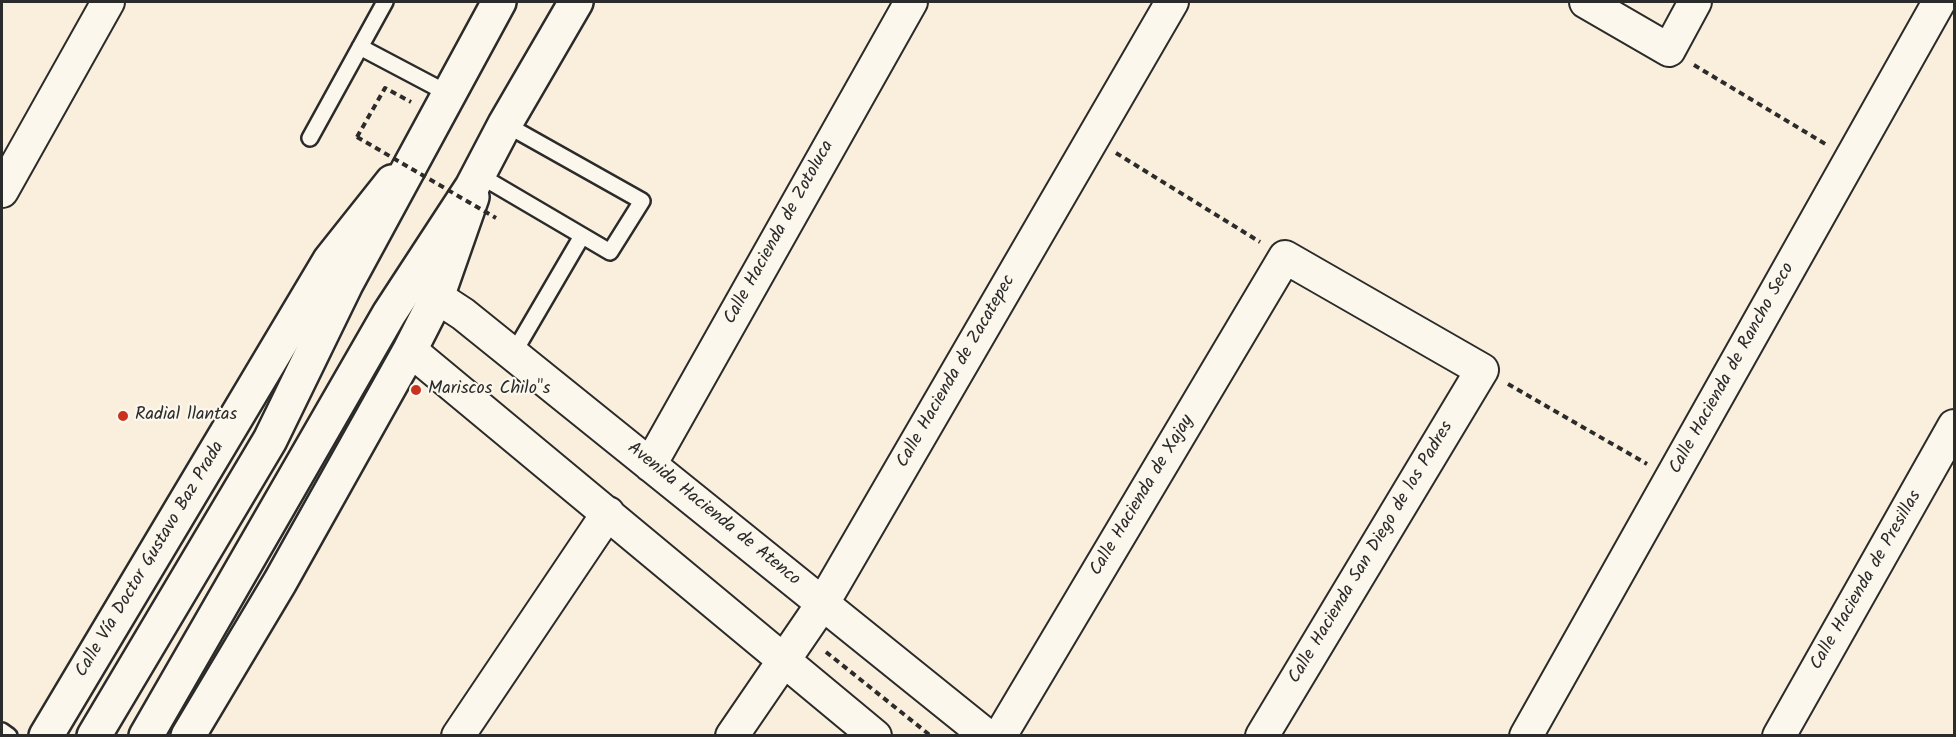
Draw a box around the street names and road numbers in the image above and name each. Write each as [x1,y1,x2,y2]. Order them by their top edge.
street label: Calle Hacienda de Zotoluca [720,137,840,329]
street label: Calle Hacienda de Rancho Seco [1666,260,1800,478]
street label: Calle Hacienda de Zacatepec [893,272,1021,472]
street label: Calle Hacienda de Xajay [1086,412,1200,580]
street label: Calle Hacienda San Diego de los Padres [1285,418,1459,688]
street label: Calle Vía Doctor Gustavo Baz Prada [72,438,230,682]
street label: Avenida Hacienda de Atenco [622,439,804,591]
street label: Calle Hacienda de Presillas [1807,487,1927,675]

